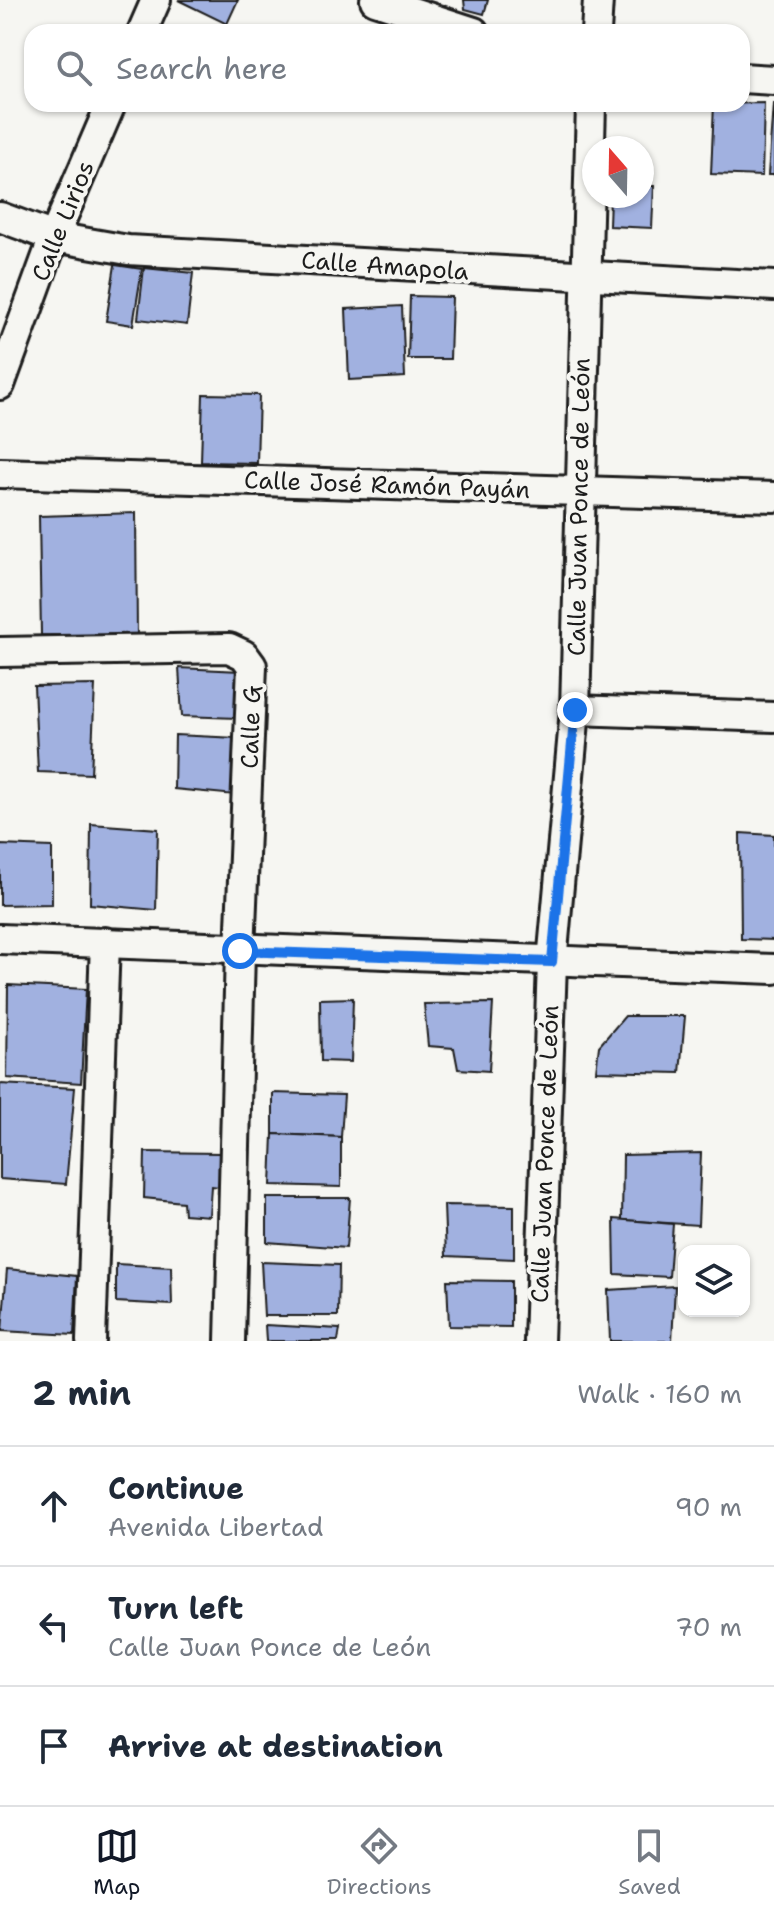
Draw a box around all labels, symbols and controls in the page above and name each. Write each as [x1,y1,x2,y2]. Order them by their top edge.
search box [24,24,750,112]
icon: search [52,46,96,90]
text: Search here [116,48,287,89]
north arrow [582,136,654,208]
street label: Calle Lirios [24,156,102,286]
street label: Calle Amapola [300,244,470,288]
street label: Calle Juan Ponce de León [560,358,598,656]
street label: Calle José Ramón Payán [243,464,531,506]
street label: Calle G [234,685,268,769]
route end [557,692,593,728]
route start [222,933,258,969]
street label: Calle Juan Ponce de León [524,1004,566,1304]
map controls [678,1245,750,1317]
button: layers [678,1245,750,1317]
text: 2 min [32,1370,131,1416]
text: Walk · 160 m [577,1376,742,1411]
text: Continue [108,1468,244,1509]
icon: ahead [32,1484,76,1528]
text: 90 m [675,1489,742,1524]
text: Avenida Libertad [108,1509,323,1544]
text: Turn left [108,1588,243,1629]
icon: left [32,1604,76,1648]
text: 70 m [675,1609,742,1644]
text: Calle Juan Ponce de León [108,1629,431,1664]
icon: arrive [32,1724,76,1768]
text: Arrive at destination [108,1726,443,1767]
tab: Map [93,1824,140,1901]
tab: Directions [327,1824,432,1901]
tab: Saved [618,1824,681,1901]

